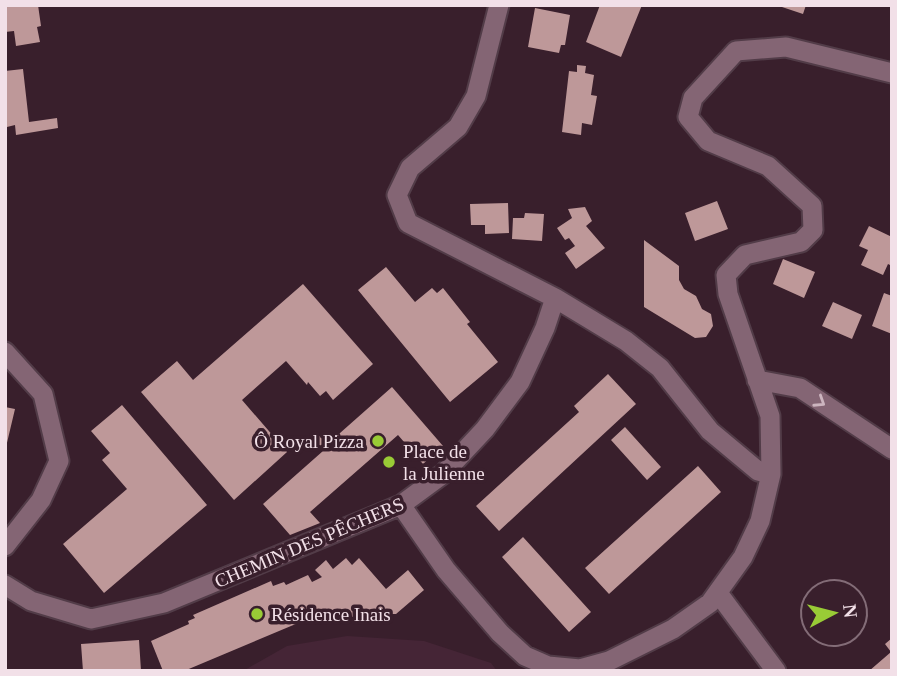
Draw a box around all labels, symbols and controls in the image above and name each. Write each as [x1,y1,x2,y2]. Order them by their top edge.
one-way arrow [813,394,826,407]
place label: Ô Royal Pizza [254,431,365,452]
marker: Ô Royal Pizza [370,433,386,449]
place label: Place de la Julienne [403,441,485,484]
marker: Place de la Julienne [381,454,397,470]
street label: CHEMIN DES PÊCHERS [211,493,407,592]
north arrow [799,578,869,648]
text: N [839,603,862,619]
place label: Résidence Inais [271,604,391,625]
marker: Résidence Inais [249,606,265,622]

